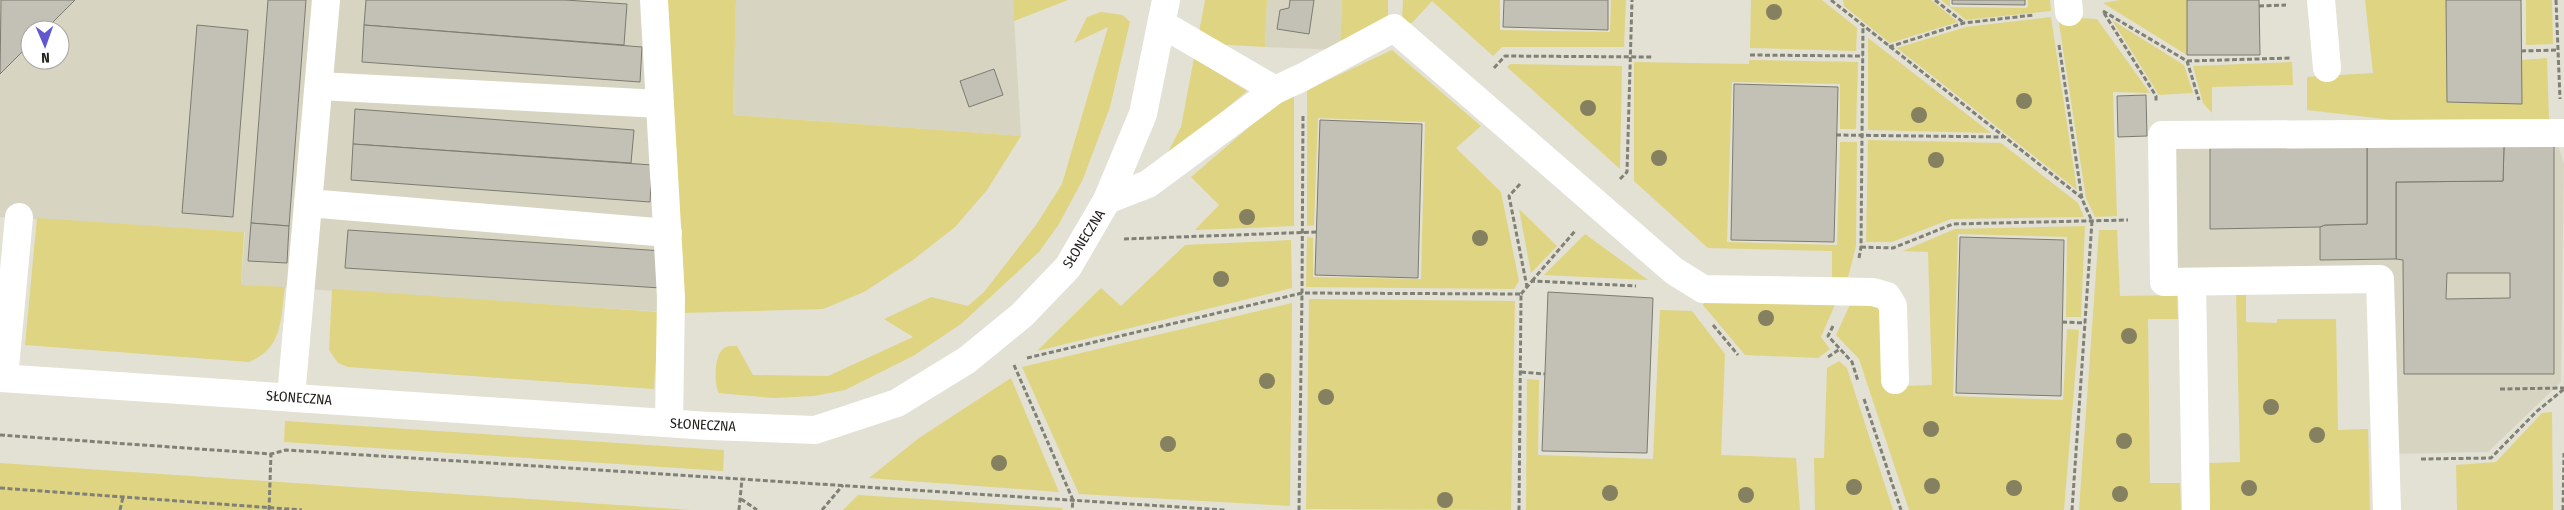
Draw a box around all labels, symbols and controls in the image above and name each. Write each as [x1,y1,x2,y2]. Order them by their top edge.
north arrow [20,20,70,70]
text: N [41,49,50,66]
street label: SŁONECZNA [1059,206,1109,271]
street label: SŁONECZNA [266,387,333,409]
street label: SŁONECZNA [670,415,737,435]

